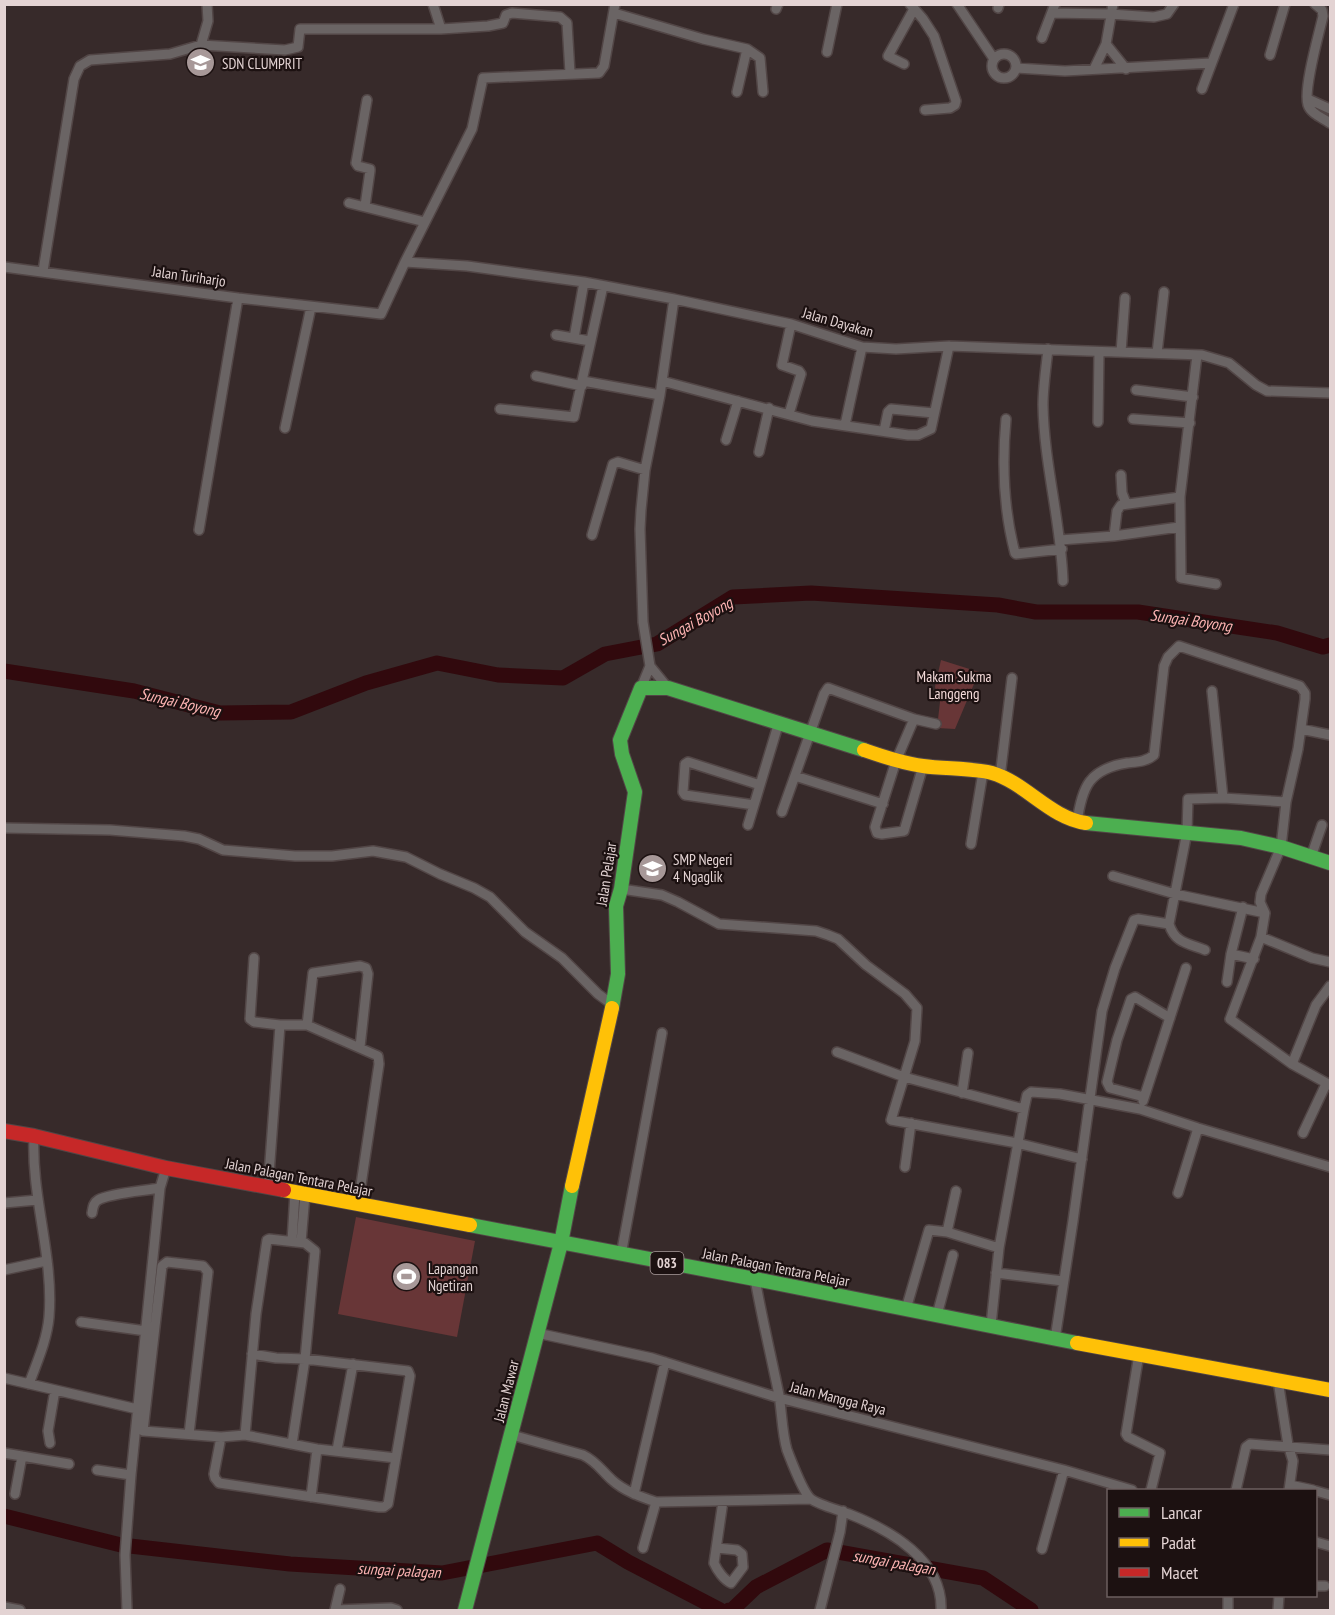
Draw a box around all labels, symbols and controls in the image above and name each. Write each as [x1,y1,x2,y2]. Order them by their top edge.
school or university icon: SDN CLUMPRIT [185,47,217,79]
place label: SDN CLUMPRIT [222,54,302,73]
street label: Jalan Turiharjo [150,261,227,291]
street label: Jalan Dayakan [799,303,876,341]
water label: Sungai Boyong [654,592,737,650]
water label: Sungai Boyong [1149,604,1234,636]
park label: Makam Sukma Langgeng [917,667,991,703]
water label: Sungai Boyong [138,683,223,721]
street label: Jalan Pelajar [591,840,621,908]
place label: SMP Negeri 4 Ngaglik [673,850,733,886]
school or university icon: SMP Negeri 4 Ngaglik [636,852,668,884]
street label: Jalan Palagan Tentara Pelajar [223,1153,375,1201]
street label: Jalan Palagan Tentara Pelajar [700,1243,852,1291]
road number: 083 [650,1252,684,1274]
place label: Lapangan Ngetiran [428,1259,478,1295]
sports icon: Lapangan Ngetiran [391,1261,423,1293]
street label: Jalan Mawar [489,1357,523,1425]
street label: Jalan Mangga Raya [787,1377,888,1419]
legend [1107,1489,1317,1597]
text: Lancar [1161,1501,1202,1524]
text: Padat [1161,1531,1196,1554]
water label: sungai palagan [851,1545,938,1579]
water label: sungai palagan [357,1558,442,1582]
text: Macet [1161,1561,1198,1584]

